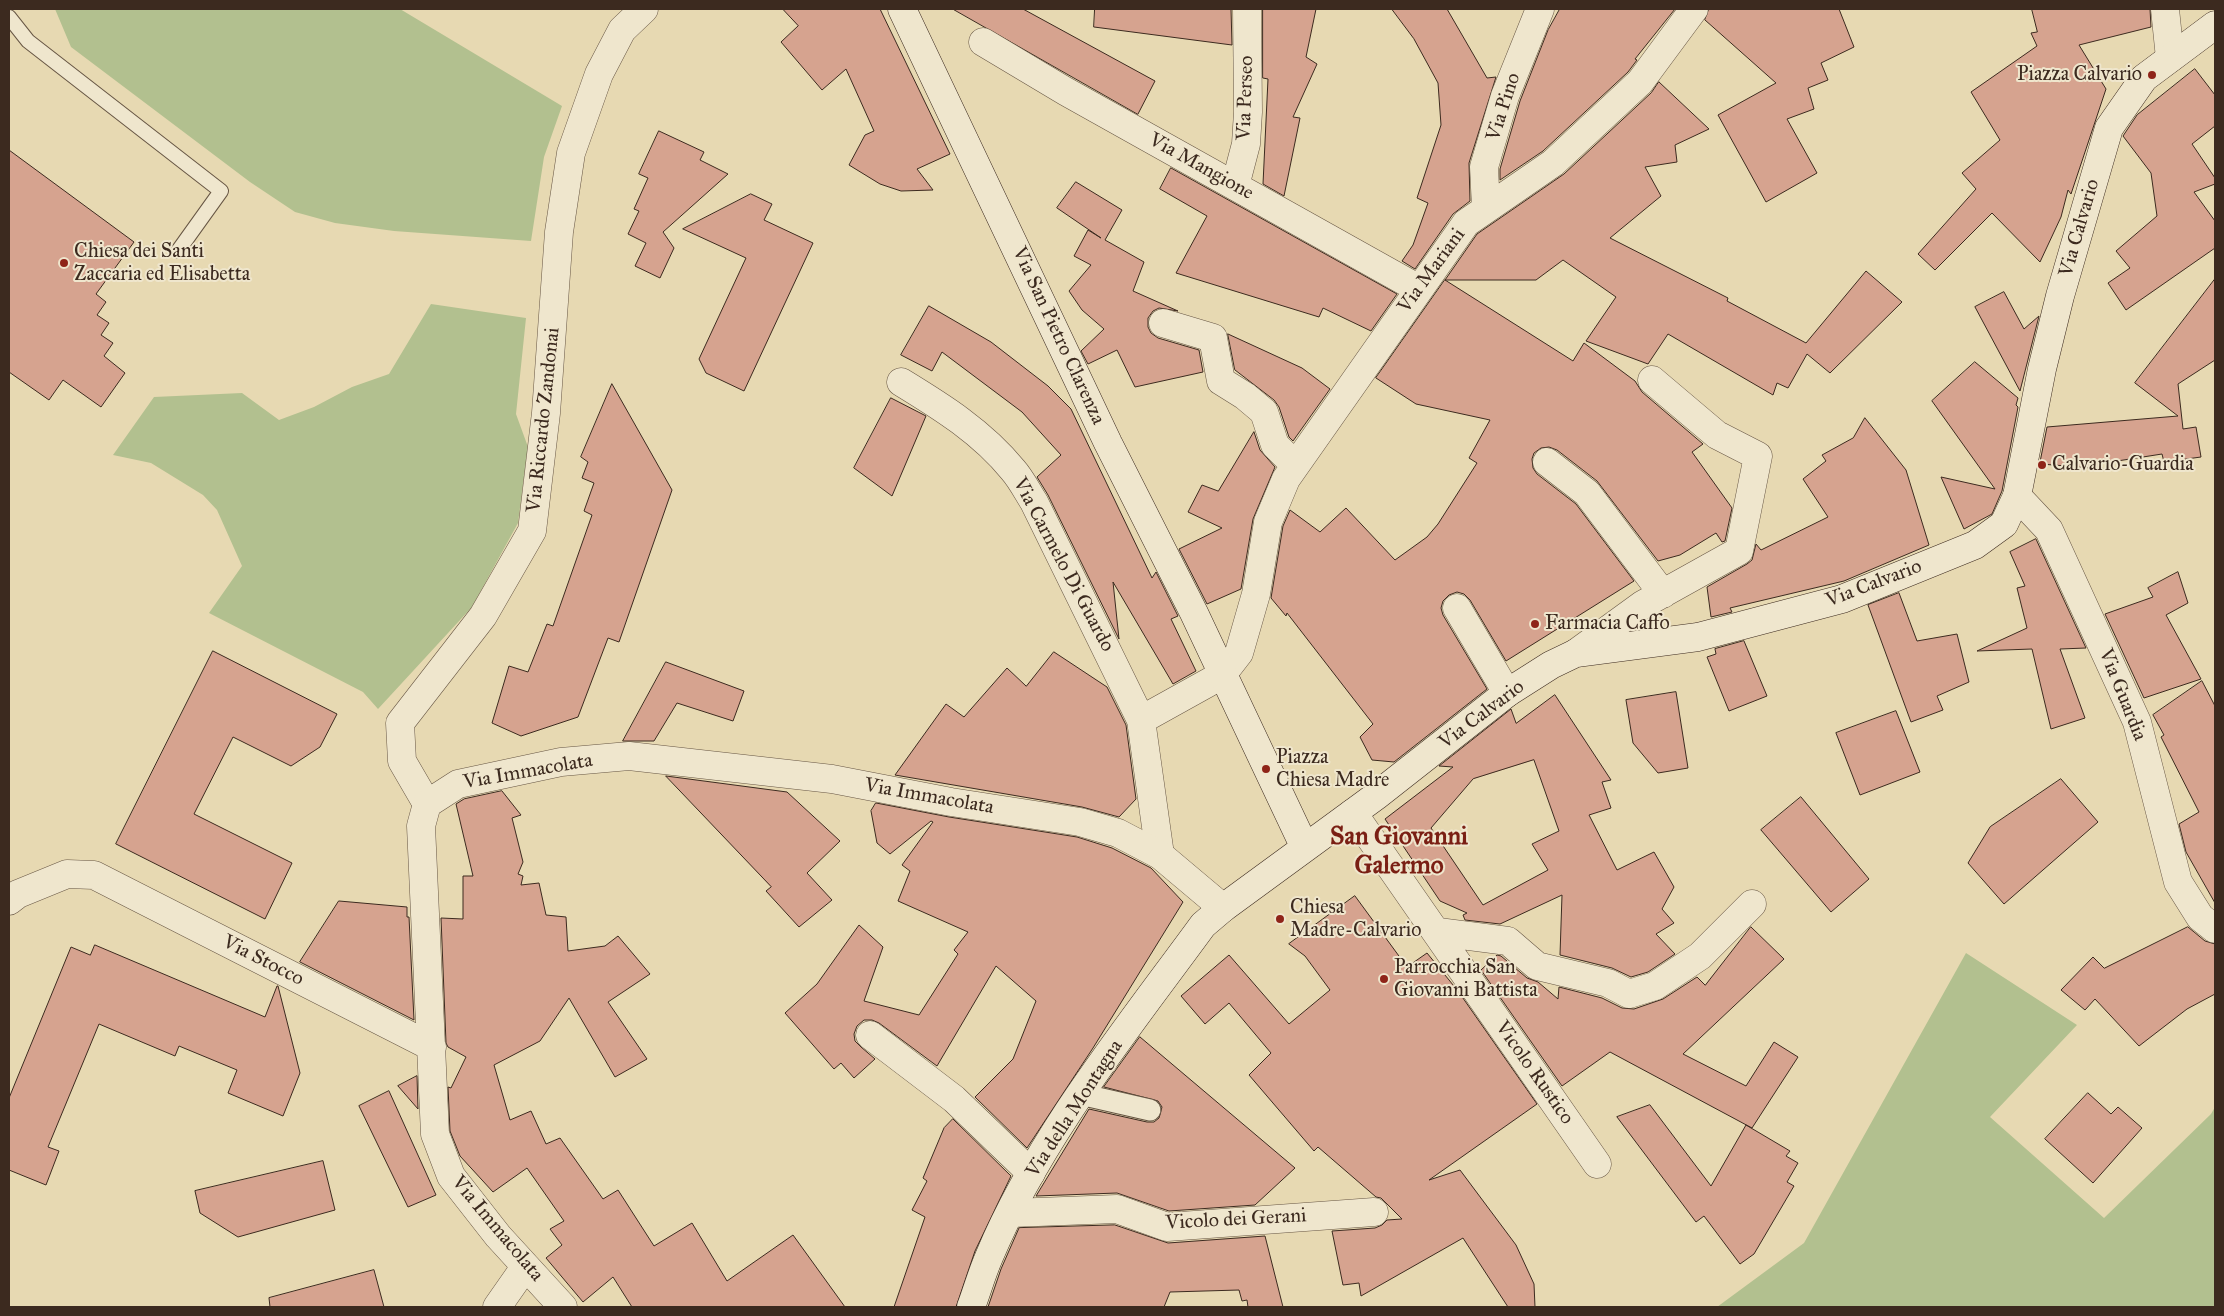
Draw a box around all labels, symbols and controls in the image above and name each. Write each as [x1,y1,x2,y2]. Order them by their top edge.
street label: Via Perseo [1233,55,1259,141]
place label: Piazza Calvario [2017,63,2142,87]
marker: Piazza Calvario [2146,69,2158,81]
street label: Via Pino [1482,70,1526,144]
street label: Via Mangione [1144,128,1258,206]
street label: Via Calvario [2055,176,2105,280]
street label: Via Mariani [1393,224,1471,318]
place label: Chiesa dei Santi Zaccaria ed Elisabetta [74,240,250,287]
street label: Via San Pietro Clarenza [1006,243,1110,429]
marker: Chiesa dei Santi Zaccaria ed Elisabetta [58,257,70,269]
street label: Via Riccardo Zandonai [522,326,566,514]
place label: Calvario-Guardia [2052,453,2194,477]
marker: Calvario-Guardia [2036,459,2048,471]
street label: Via Carmelo Di Guardo [1007,474,1119,656]
street label: Via Calvario [1823,555,1925,613]
place label: Farmacia Caffo [1545,612,1670,636]
marker: Farmacia Caffo [1529,618,1541,630]
street label: Via Guardia [2093,645,2151,745]
street label: Via Calvario [1435,675,1529,755]
place label: Piazza Chiesa Madre [1276,746,1389,793]
street label: Via Immacolata [462,749,594,795]
marker: Piazza Chiesa Madre [1260,763,1272,775]
street label: Via Immacolata [863,774,995,820]
district label: San Giovanni Galermo [1330,823,1468,882]
place label: Chiesa Madre-Calvario [1290,896,1421,943]
marker: Chiesa Madre-Calvario [1274,913,1286,925]
street label: Via Stocco [218,930,308,992]
place label: Parrocchia San Giovanni Battista [1394,956,1538,1003]
marker: Parrocchia San Giovanni Battista [1378,973,1390,985]
street label: Vicolo Rustico [1490,1017,1578,1129]
street label: Via della Montagna [1021,1036,1129,1182]
street label: Via Immacolata [446,1171,548,1287]
street label: Vicolo dei Gerani [1165,1204,1307,1236]

